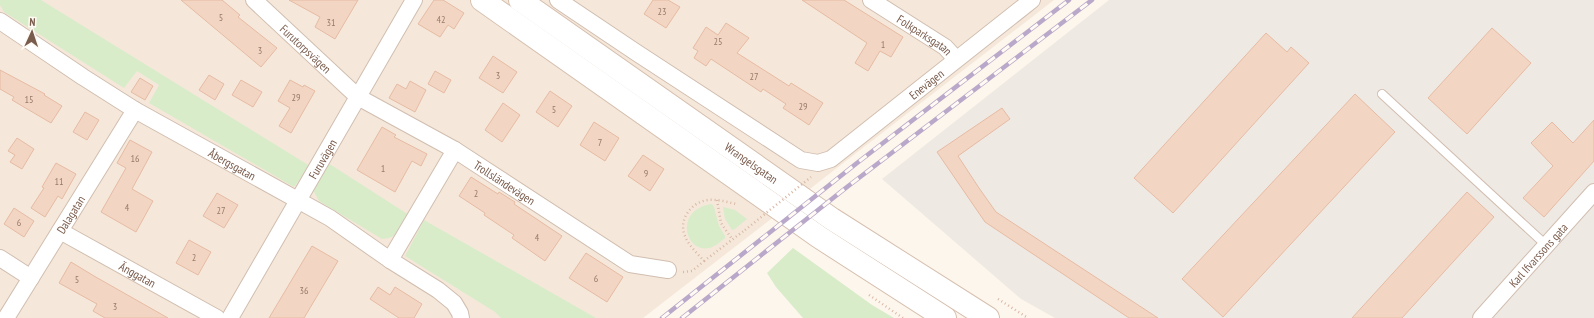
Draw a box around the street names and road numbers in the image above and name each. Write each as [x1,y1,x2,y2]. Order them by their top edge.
street label: Folkparksgatan [894,11,956,58]
street label: Furutorpsvägen [277,21,335,76]
street label: Enevägen [906,65,946,102]
street label: Furuvägen [305,136,340,181]
street label: Wrangelsgatan [722,139,781,186]
street label: Åbergsgatan [206,145,259,183]
street label: Trollsländevägen [471,157,538,208]
street label: Dalagatan [53,192,88,236]
street label: Karl Ifvarssons gata [1505,219,1571,290]
street label: Änggatan [117,258,159,290]

